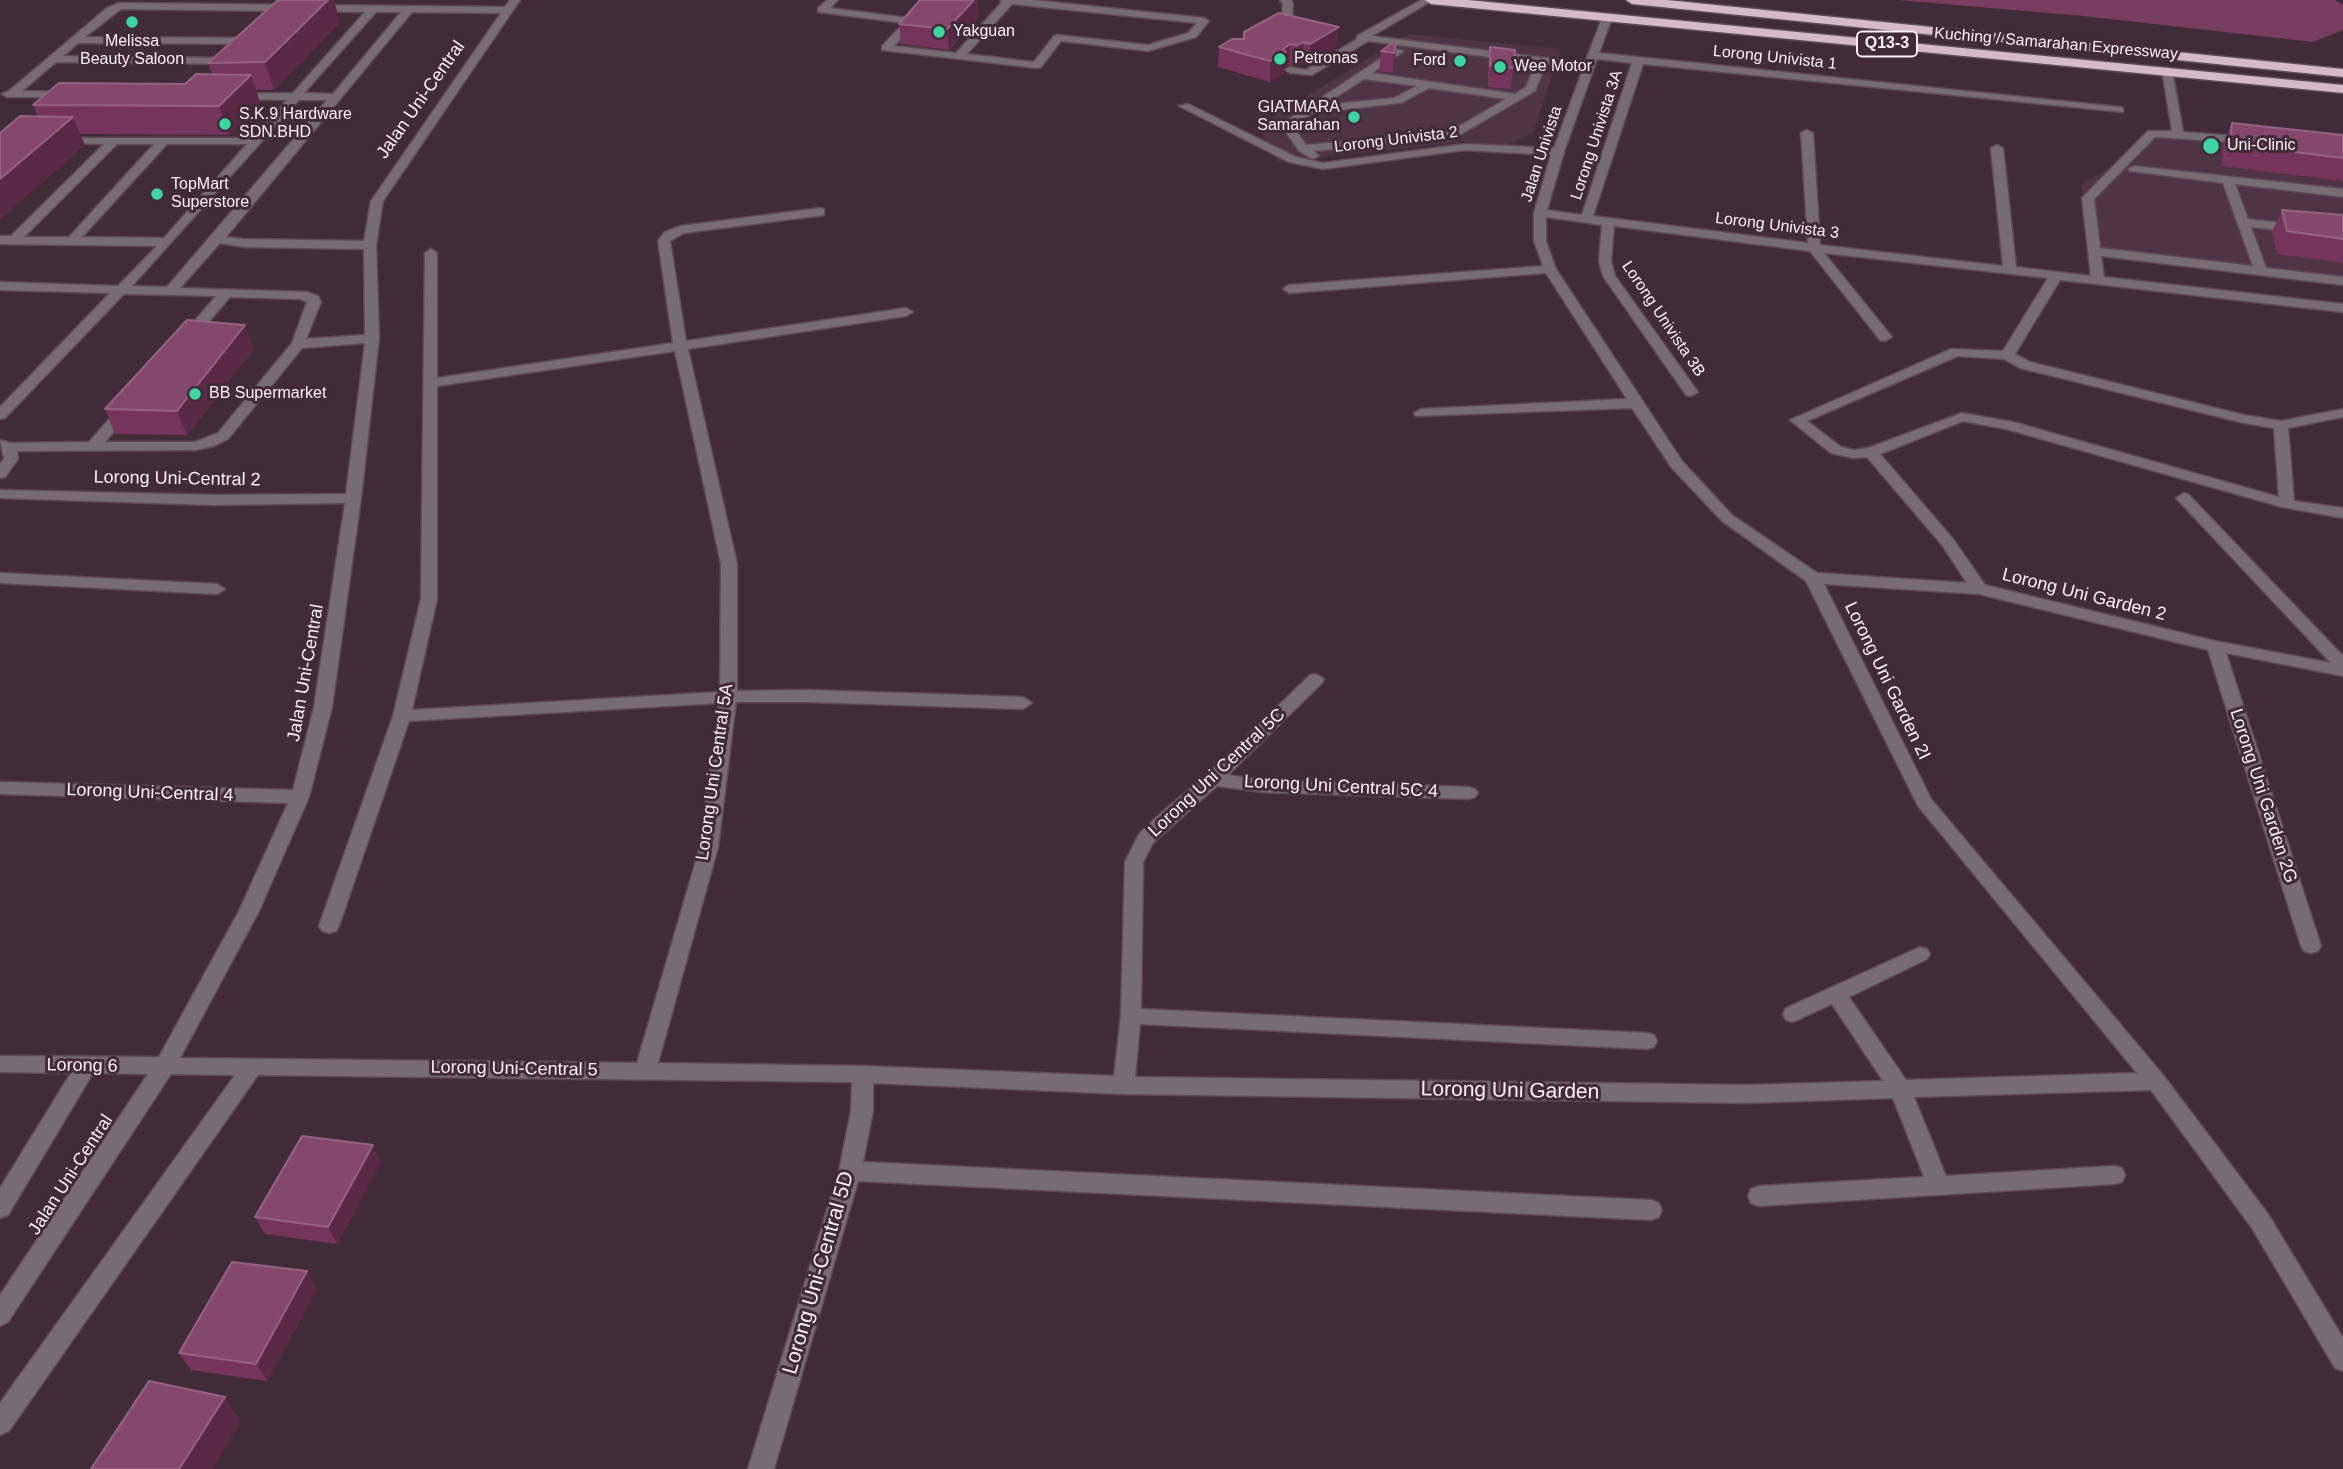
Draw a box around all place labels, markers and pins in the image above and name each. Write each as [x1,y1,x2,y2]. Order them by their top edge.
marker: Melissa Beauty Saloon [124,14,140,30]
place label: Yakguan [953,22,1015,42]
marker: Yakguan [931,24,947,40]
place label: Melissa Beauty Saloon [80,32,184,70]
place label: Petronas [1294,49,1358,69]
marker: Petronas [1272,51,1288,67]
place label: Ford [1413,51,1446,71]
marker: Ford [1452,53,1468,69]
place label: Wee Motor [1514,57,1592,77]
marker: Wee Motor [1492,59,1508,75]
place label: GIATMARA Samarahan [1257,98,1340,136]
place label: S.K.9 Hardware SDN.BHD [239,105,352,143]
marker: GIATMARA Samarahan [1346,109,1362,125]
marker: S.K.9 Hardware SDN.BHD [217,116,233,132]
marker: Uni-Clinic [2201,136,2221,156]
place label: Uni-Clinic [2227,136,2295,156]
place label: TopMart Superstore [171,175,249,213]
marker: TopMart Superstore [149,186,165,202]
place label: BB Supermarket [209,384,326,404]
marker: BB Supermarket [187,386,203,402]

